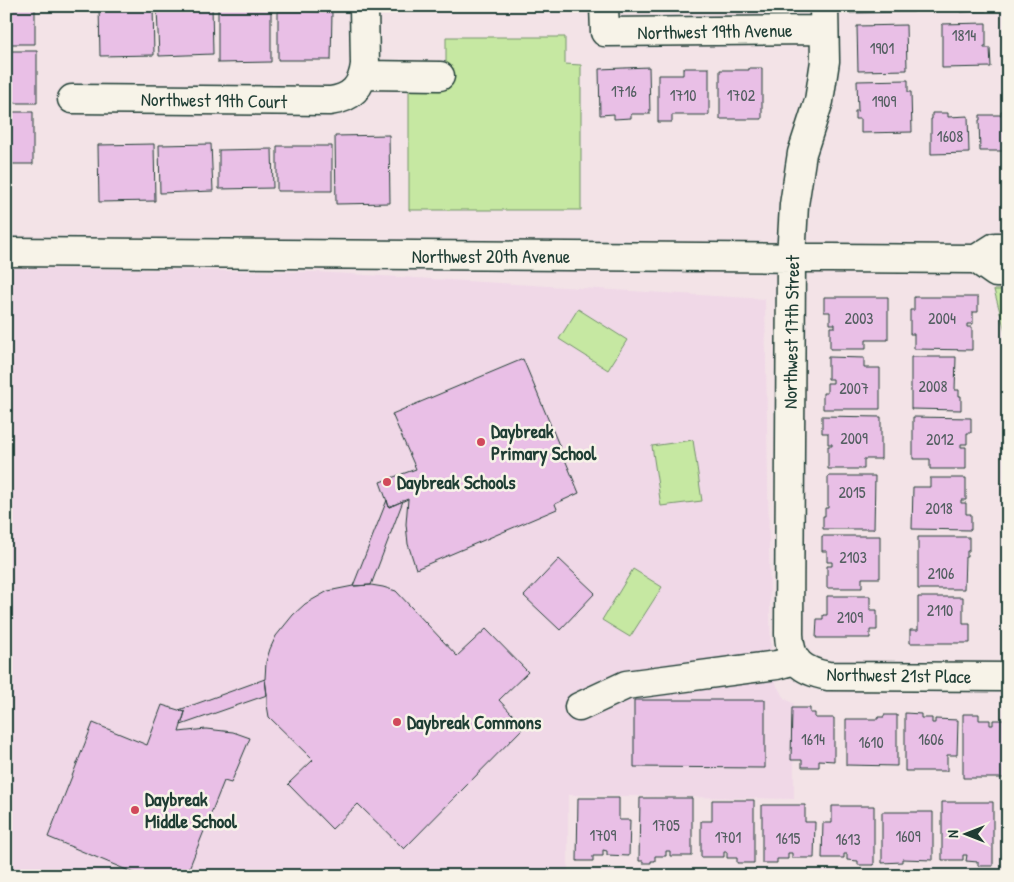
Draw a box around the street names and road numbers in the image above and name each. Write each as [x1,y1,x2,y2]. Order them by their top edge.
street label: Northwest 19th Avenue [637,17,793,45]
street label: Northwest 19th Court [141,86,288,114]
street label: Northwest 20th Avenue [412,243,571,269]
street label: Northwest 17th Street [777,255,805,409]
street label: Northwest 21st Place [826,661,972,689]

